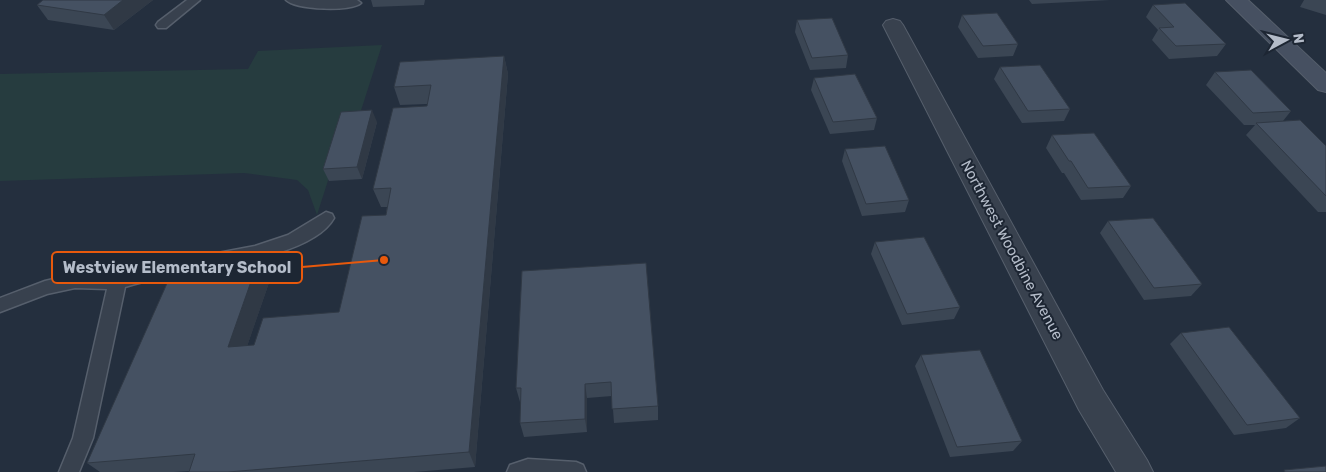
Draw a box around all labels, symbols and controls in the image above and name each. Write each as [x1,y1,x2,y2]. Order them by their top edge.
north arrow [1261,15,1311,65]
text: N [1289,32,1307,45]
street label: Northwest Woodbine Avenue [957,157,1067,343]
callout: Westview Elementary School [52,252,302,283]
text: Westview Elementary School [63,258,291,277]

